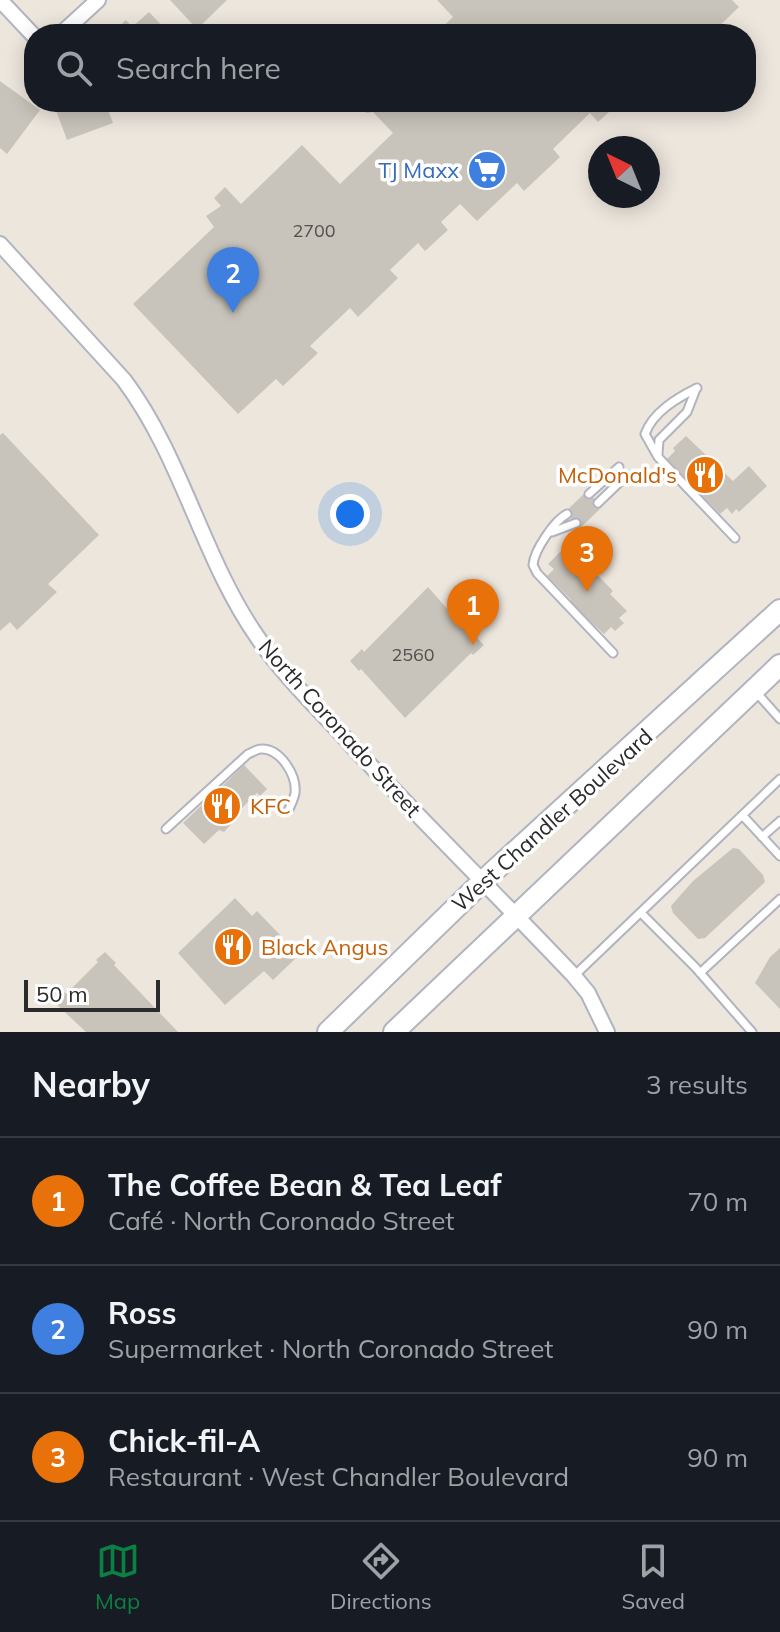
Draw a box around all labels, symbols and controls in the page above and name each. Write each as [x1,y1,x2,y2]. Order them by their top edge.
search box [24,24,756,112]
icon: search [52,46,96,90]
text: Search here [116,49,281,87]
north arrow [588,136,660,208]
supermarket icon: TJ Maxx [466,149,508,191]
place label: TJ Maxx [378,156,459,184]
house number: 2700 [292,219,336,242]
pin: 2 [207,247,259,313]
restaurant icon: McDonald's [684,454,726,496]
place label: McDonald's [558,461,677,489]
your location [330,494,370,534]
pin: 3 [561,526,613,592]
pin: 1 [447,579,499,645]
street label: North Coronado Street [253,633,427,823]
house number: 2560 [391,643,435,666]
street label: West Chandler Boulevard [446,722,658,918]
restaurant icon: KFC [201,785,243,827]
place label: KFC [250,792,291,820]
restaurant icon: Black Angus [212,926,254,968]
place label: Black Angus [261,933,388,961]
scale bar [24,976,160,1012]
text: 50 m [36,980,87,1008]
text: Nearby [32,1063,150,1106]
text: 3 results [646,1068,748,1101]
text: The Coffee Bean & Tea Leaf [108,1166,502,1204]
text: 1 [50,1185,66,1218]
text: 70 m [687,1185,748,1218]
text: Café · North Coronado Street [108,1204,454,1237]
text: Ross [108,1294,177,1332]
text: 2 [50,1313,66,1346]
text: 90 m [687,1313,748,1346]
text: Supermarket · North Coronado Street [108,1332,553,1365]
text: Chick-fil-A [108,1422,260,1460]
text: 3 [50,1441,66,1474]
text: 90 m [687,1441,748,1474]
text: Restaurant · West Chandler Boulevard [108,1460,569,1493]
tab: Map [95,1539,140,1615]
tab: Directions [330,1539,432,1615]
tab: Saved [622,1539,685,1615]

